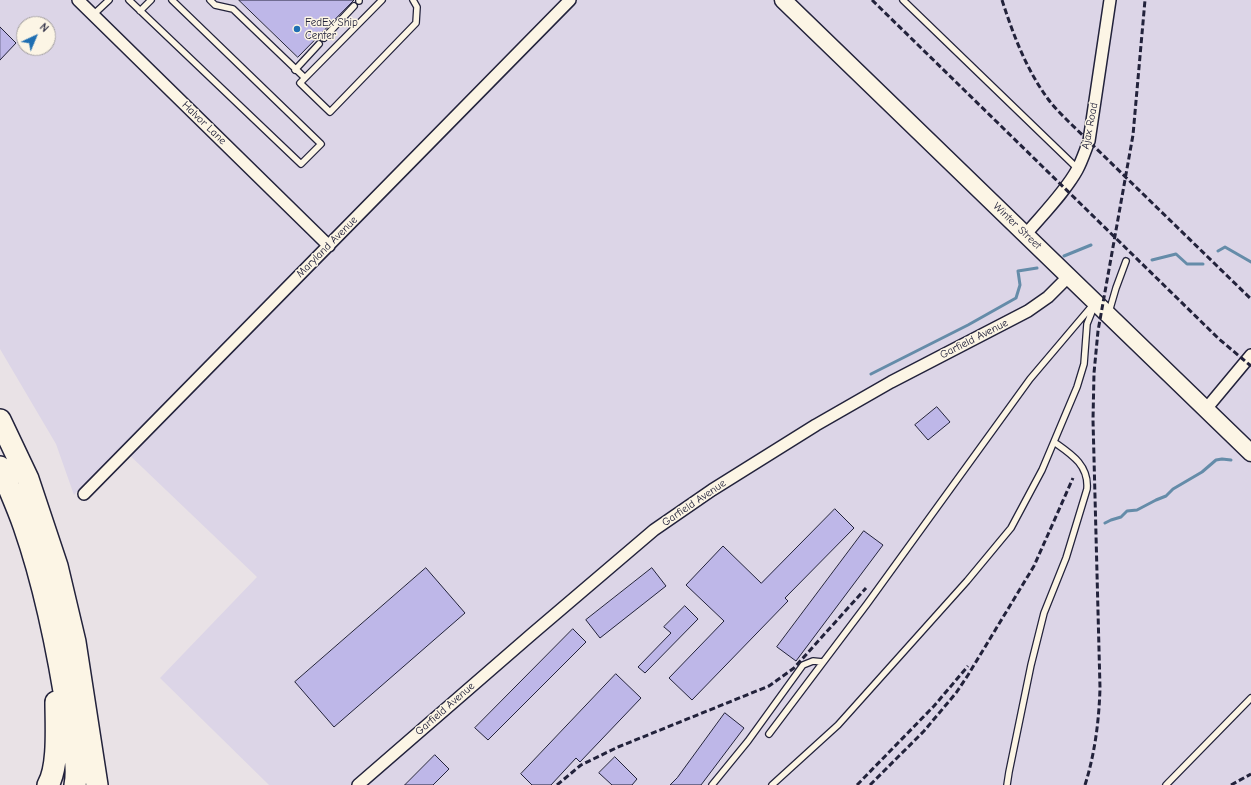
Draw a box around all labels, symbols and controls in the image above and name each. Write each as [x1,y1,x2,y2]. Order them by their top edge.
north arrow [16,16,56,56]
place label: FedEx Ship Center [305,16,358,42]
text: N [37,21,51,35]
marker: FedEx Ship Center [292,24,302,34]
street label: Halvor Lane [179,99,229,147]
street label: Ajax Road [1079,102,1101,150]
street label: Winter Street [990,200,1044,252]
street label: Maryland Avenue [294,214,360,280]
street label: Garfield Avenue [938,316,1010,362]
street label: Garfield Avenue [659,477,729,529]
street label: Garfield Avenue [413,680,477,738]

